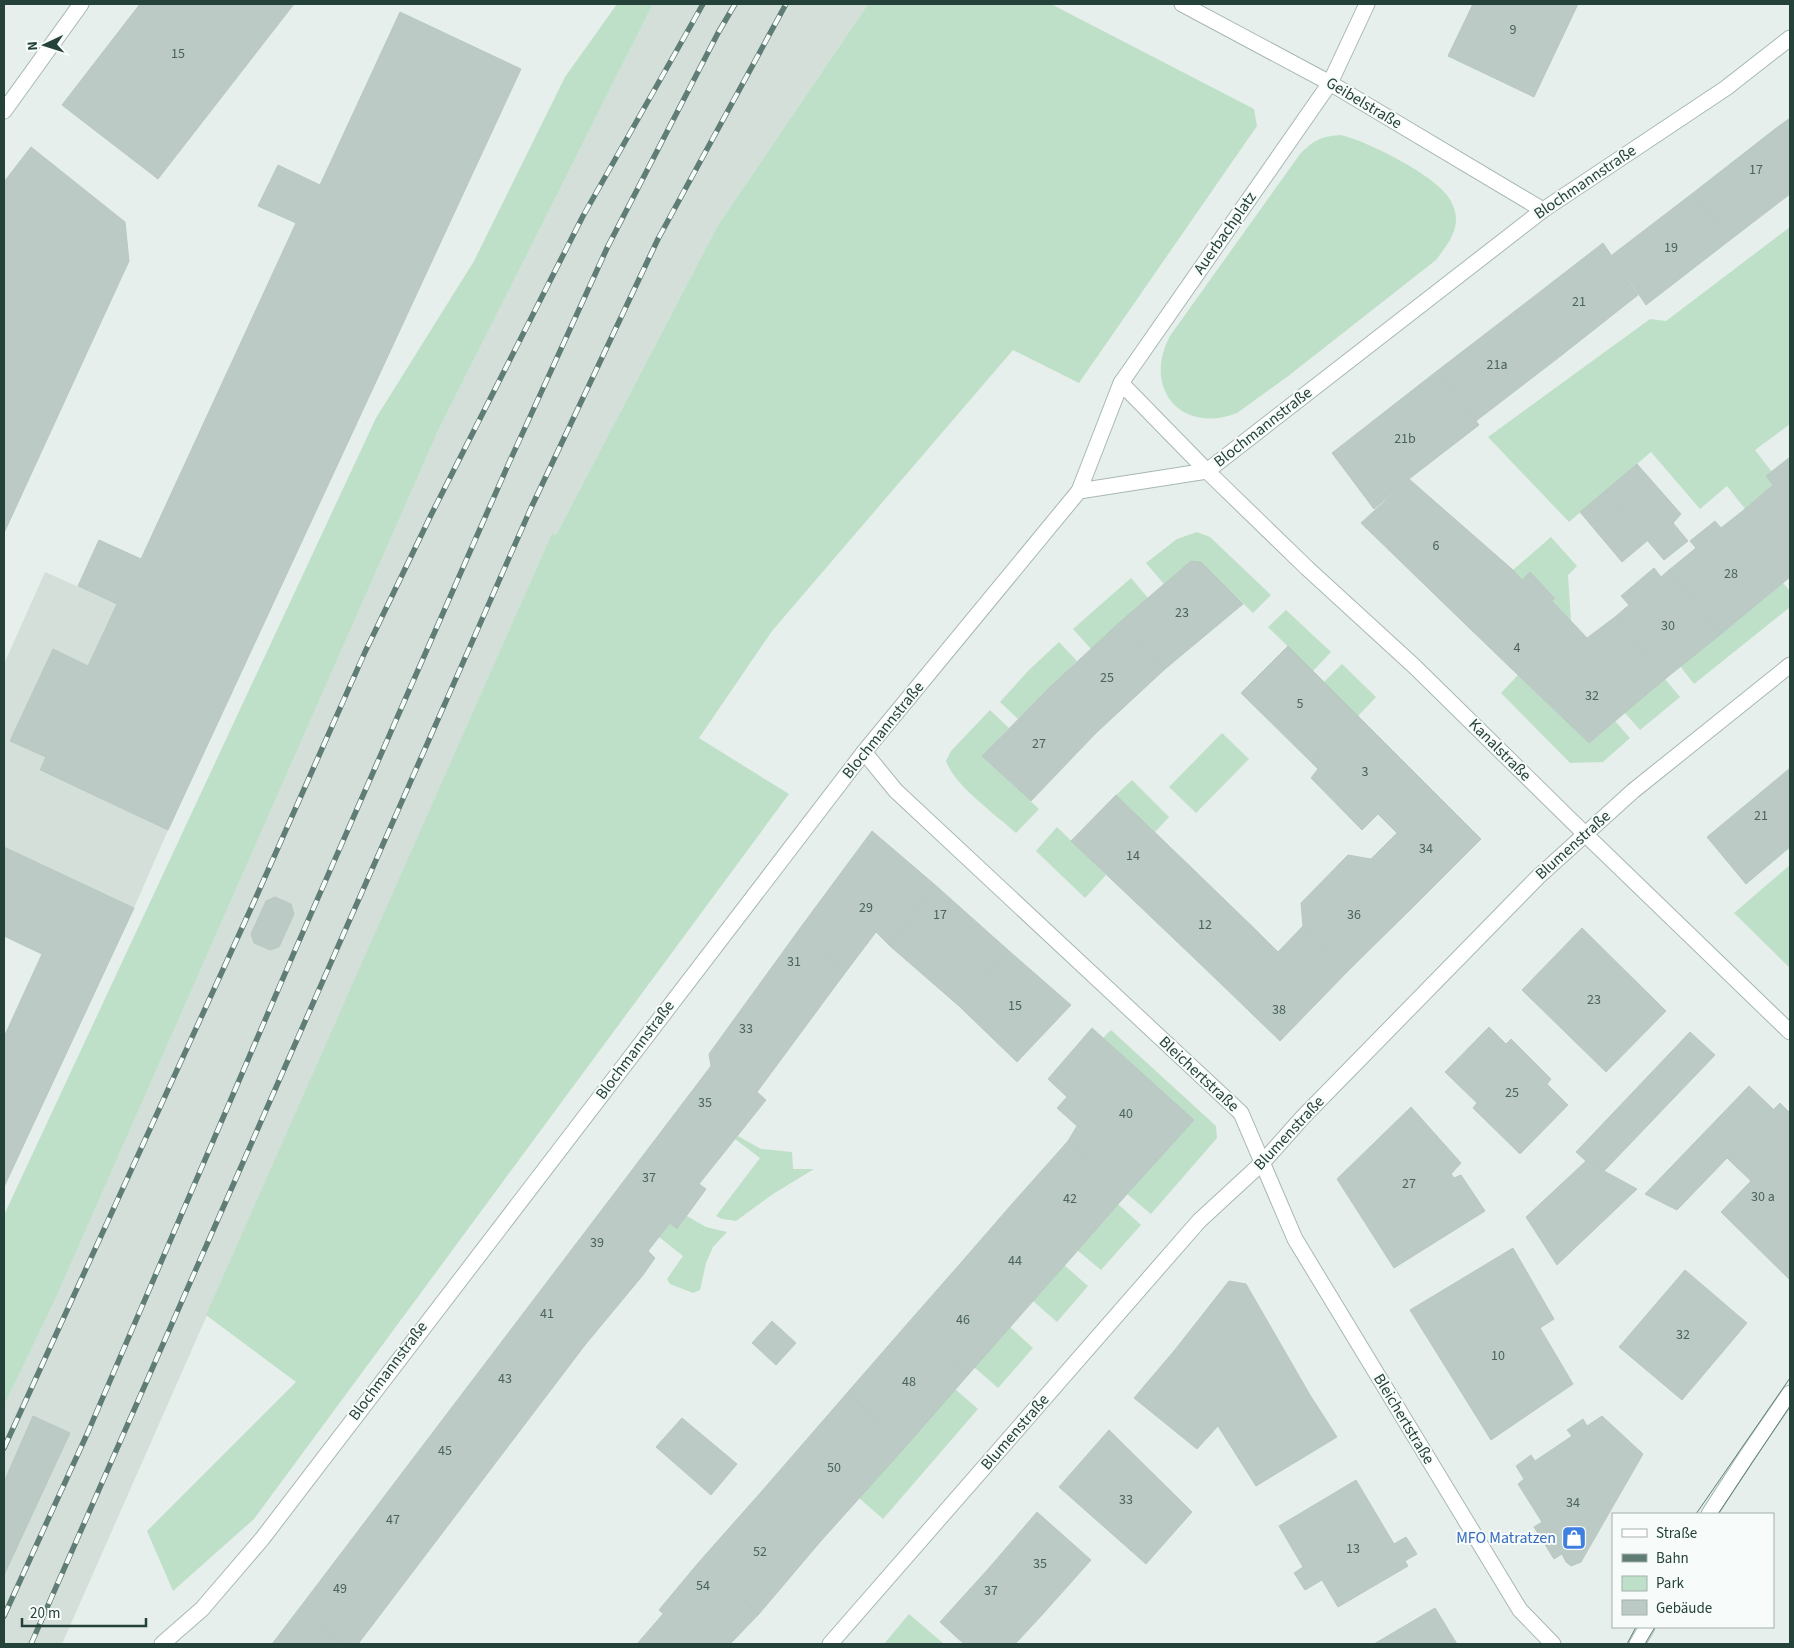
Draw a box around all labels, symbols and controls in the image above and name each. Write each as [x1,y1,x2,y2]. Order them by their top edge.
north arrow [20,20,70,70]
house number: 9 [1510,20,1517,40]
text: N [23,40,43,51]
house number: 15 [171,44,185,64]
street label: Geibelstraße [1322,72,1406,134]
street label: Blochmannstraße [1529,140,1641,224]
house number: 17 [1749,160,1763,180]
street label: Auerbachplatz [1188,187,1262,279]
house number: 19 [1664,238,1678,258]
house number: 21 [1572,292,1586,312]
house number: 21a [1487,355,1507,375]
street label: Blochmannstraße [1209,382,1317,472]
house number: 21b [1394,429,1416,449]
house number: 6 [1433,536,1440,556]
house number: 28 [1724,564,1738,584]
house number: 23 [1175,603,1189,623]
house number: 30 [1661,616,1675,636]
house number: 4 [1514,638,1521,658]
house number: 25 [1100,668,1114,688]
street label: Blochmannstraße [837,677,929,783]
house number: 32 [1585,686,1599,706]
house number: 5 [1297,694,1304,714]
street label: Kanalstraße [1464,714,1536,786]
house number: 27 [1032,734,1046,754]
house number: 3 [1362,762,1369,782]
street label: Blumenstraße [1531,805,1615,885]
house number: 21 [1754,806,1768,826]
house number: 34 [1419,839,1433,859]
house number: 14 [1126,846,1140,866]
house number: 29 [859,898,873,918]
house number: 17 [933,905,947,925]
house number: 36 [1347,905,1361,925]
house number: 12 [1198,915,1212,935]
house number: 31 [787,952,801,972]
house number: 23 [1587,990,1601,1010]
street label: Blochmannstraße [590,996,680,1104]
house number: 15 [1008,996,1022,1016]
house number: 38 [1272,1000,1286,1020]
house number: 33 [739,1019,753,1039]
street label: Bleichertstraße [1154,1031,1244,1117]
house number: 25 [1505,1083,1519,1103]
street label: Blumenstraße [1249,1091,1329,1175]
house number: 35 [698,1093,712,1113]
house number: 40 [1119,1104,1133,1124]
house number: 37 [642,1168,656,1188]
house number: 27 [1402,1174,1416,1194]
house number: 30 a [1751,1187,1775,1207]
house number: 42 [1063,1189,1077,1209]
house number: 39 [590,1233,604,1253]
house number: 44 [1008,1251,1022,1271]
house number: 41 [540,1304,554,1324]
house number: 46 [956,1310,970,1330]
street label: Blochmannstraße [343,1317,433,1425]
house number: 32 [1676,1325,1690,1345]
house number: 10 [1491,1346,1505,1366]
house number: 43 [498,1369,512,1389]
street label: Bleichertstraße [1368,1369,1440,1469]
house number: 48 [902,1372,916,1392]
street label: Blumenstraße [976,1389,1054,1475]
house number: 45 [438,1441,452,1461]
house number: 50 [827,1458,841,1478]
house number: 33 [1119,1490,1133,1510]
house number: 34 [1566,1493,1580,1513]
house number: 47 [386,1510,400,1530]
legend [1612,1513,1774,1628]
text: Straße [1656,1523,1697,1544]
shop icon: MFO Matratzen [1561,1525,1587,1551]
place label: MFO Matratzen [1456,1527,1556,1549]
house number: 13 [1346,1539,1360,1559]
house number: 52 [753,1542,767,1562]
text: Bahn [1656,1548,1689,1569]
house number: 35 [1033,1554,1047,1574]
text: Park [1656,1573,1685,1594]
house number: 54 [696,1576,710,1596]
house number: 49 [333,1579,347,1599]
house number: 37 [984,1581,998,1601]
scale bar [22,1596,146,1628]
text: Gebäude [1656,1598,1712,1619]
text: 20 m [30,1603,60,1624]

